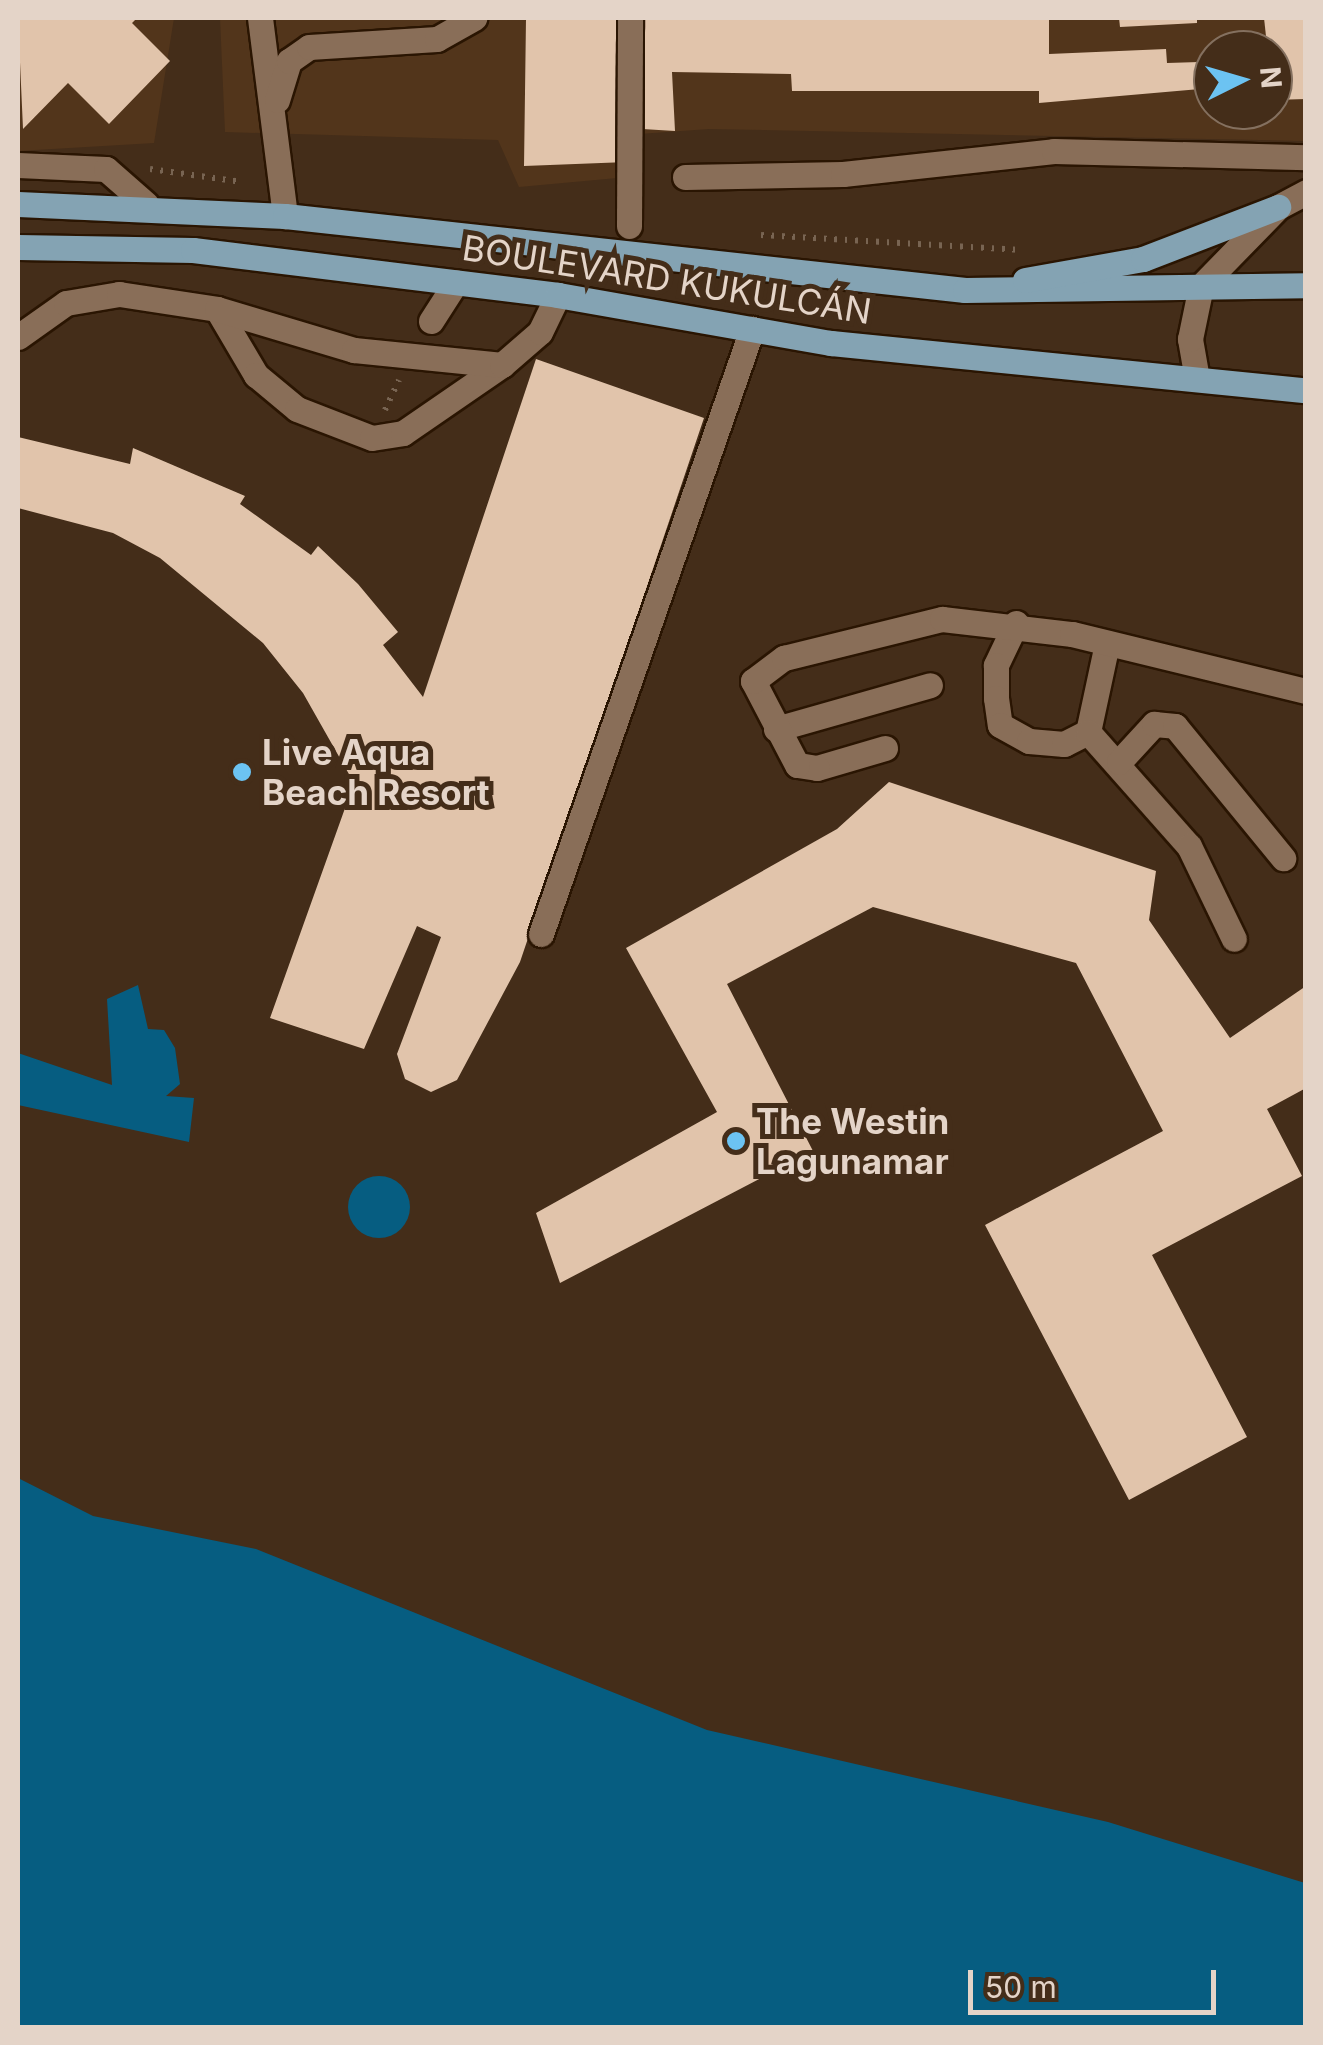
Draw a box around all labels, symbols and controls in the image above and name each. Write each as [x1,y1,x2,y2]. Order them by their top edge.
north arrow [1193,30,1293,130]
text: N [1253,65,1289,90]
street label: BOULEVARD KUKULCÁN [460,226,874,332]
place label: Live Aqua Beach Resort [262,731,490,813]
marker: Live Aqua Beach Resort [231,761,253,783]
place label: The Westin Lagunamar [756,1100,949,1182]
marker: The Westin Lagunamar [725,1130,747,1152]
scale bar [973,1950,1220,2012]
text: 50 m [985,1969,1057,2005]

